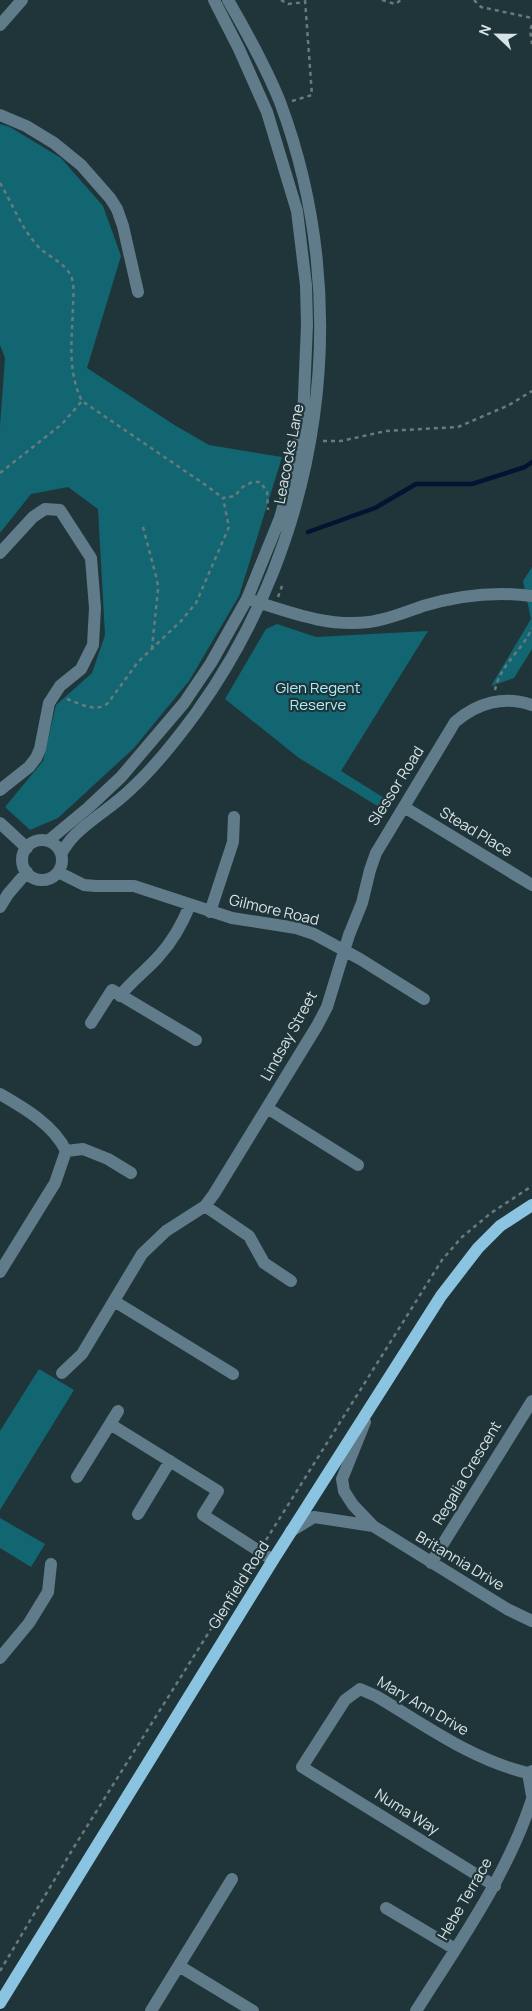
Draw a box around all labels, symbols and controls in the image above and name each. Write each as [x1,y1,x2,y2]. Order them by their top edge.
north arrow [472,10,522,60]
text: N [474,22,495,38]
street label: Leacocks Lane [269,402,309,506]
park label: Glen Regent Reserve [275,677,361,715]
street label: Slessor Road [363,742,428,830]
street label: Stead Place [436,802,517,862]
street label: Gilmore Road [227,889,321,930]
street label: Lindsay Street [255,987,322,1084]
street label: Regalia Crescent [427,1417,506,1529]
street label: Britannia Drive [412,1526,509,1595]
street label: Glenfield Road [203,1537,274,1633]
street label: Mary Ann Drive [374,1671,473,1740]
street label: Numa Way [371,1783,444,1840]
street label: Hebe Terrace [433,1854,497,1944]

